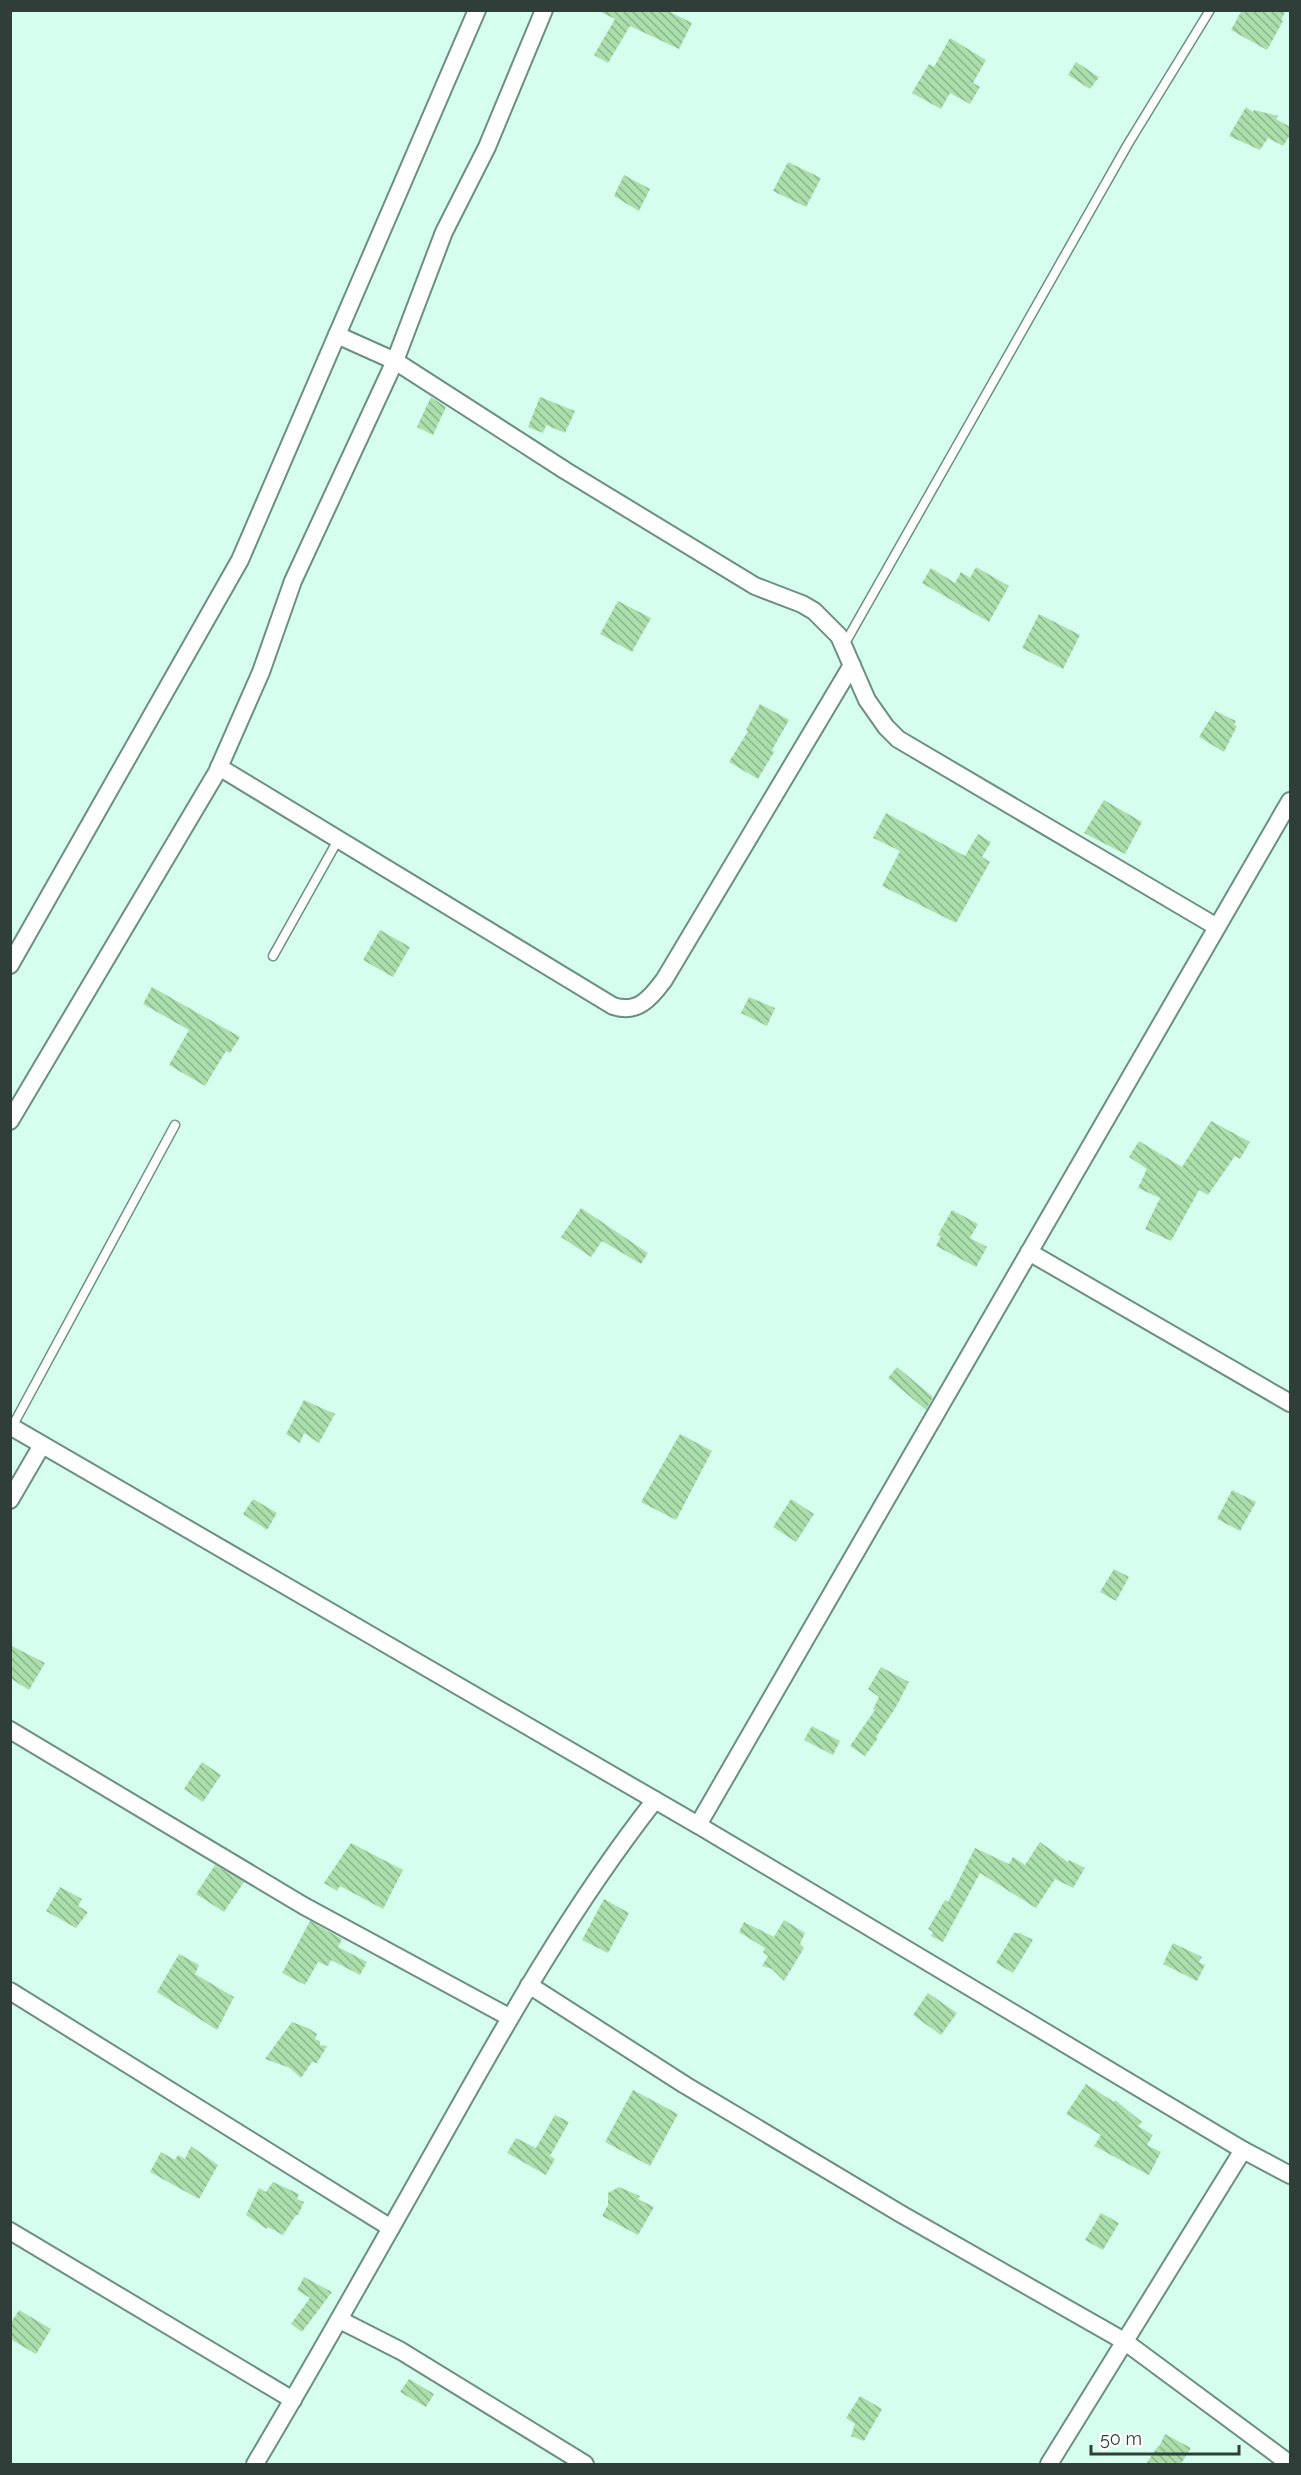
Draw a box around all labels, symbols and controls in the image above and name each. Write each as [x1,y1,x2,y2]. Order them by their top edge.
scale bar [1091,2418,1240,2456]
text: 50 m [1100,2428,1142,2449]

